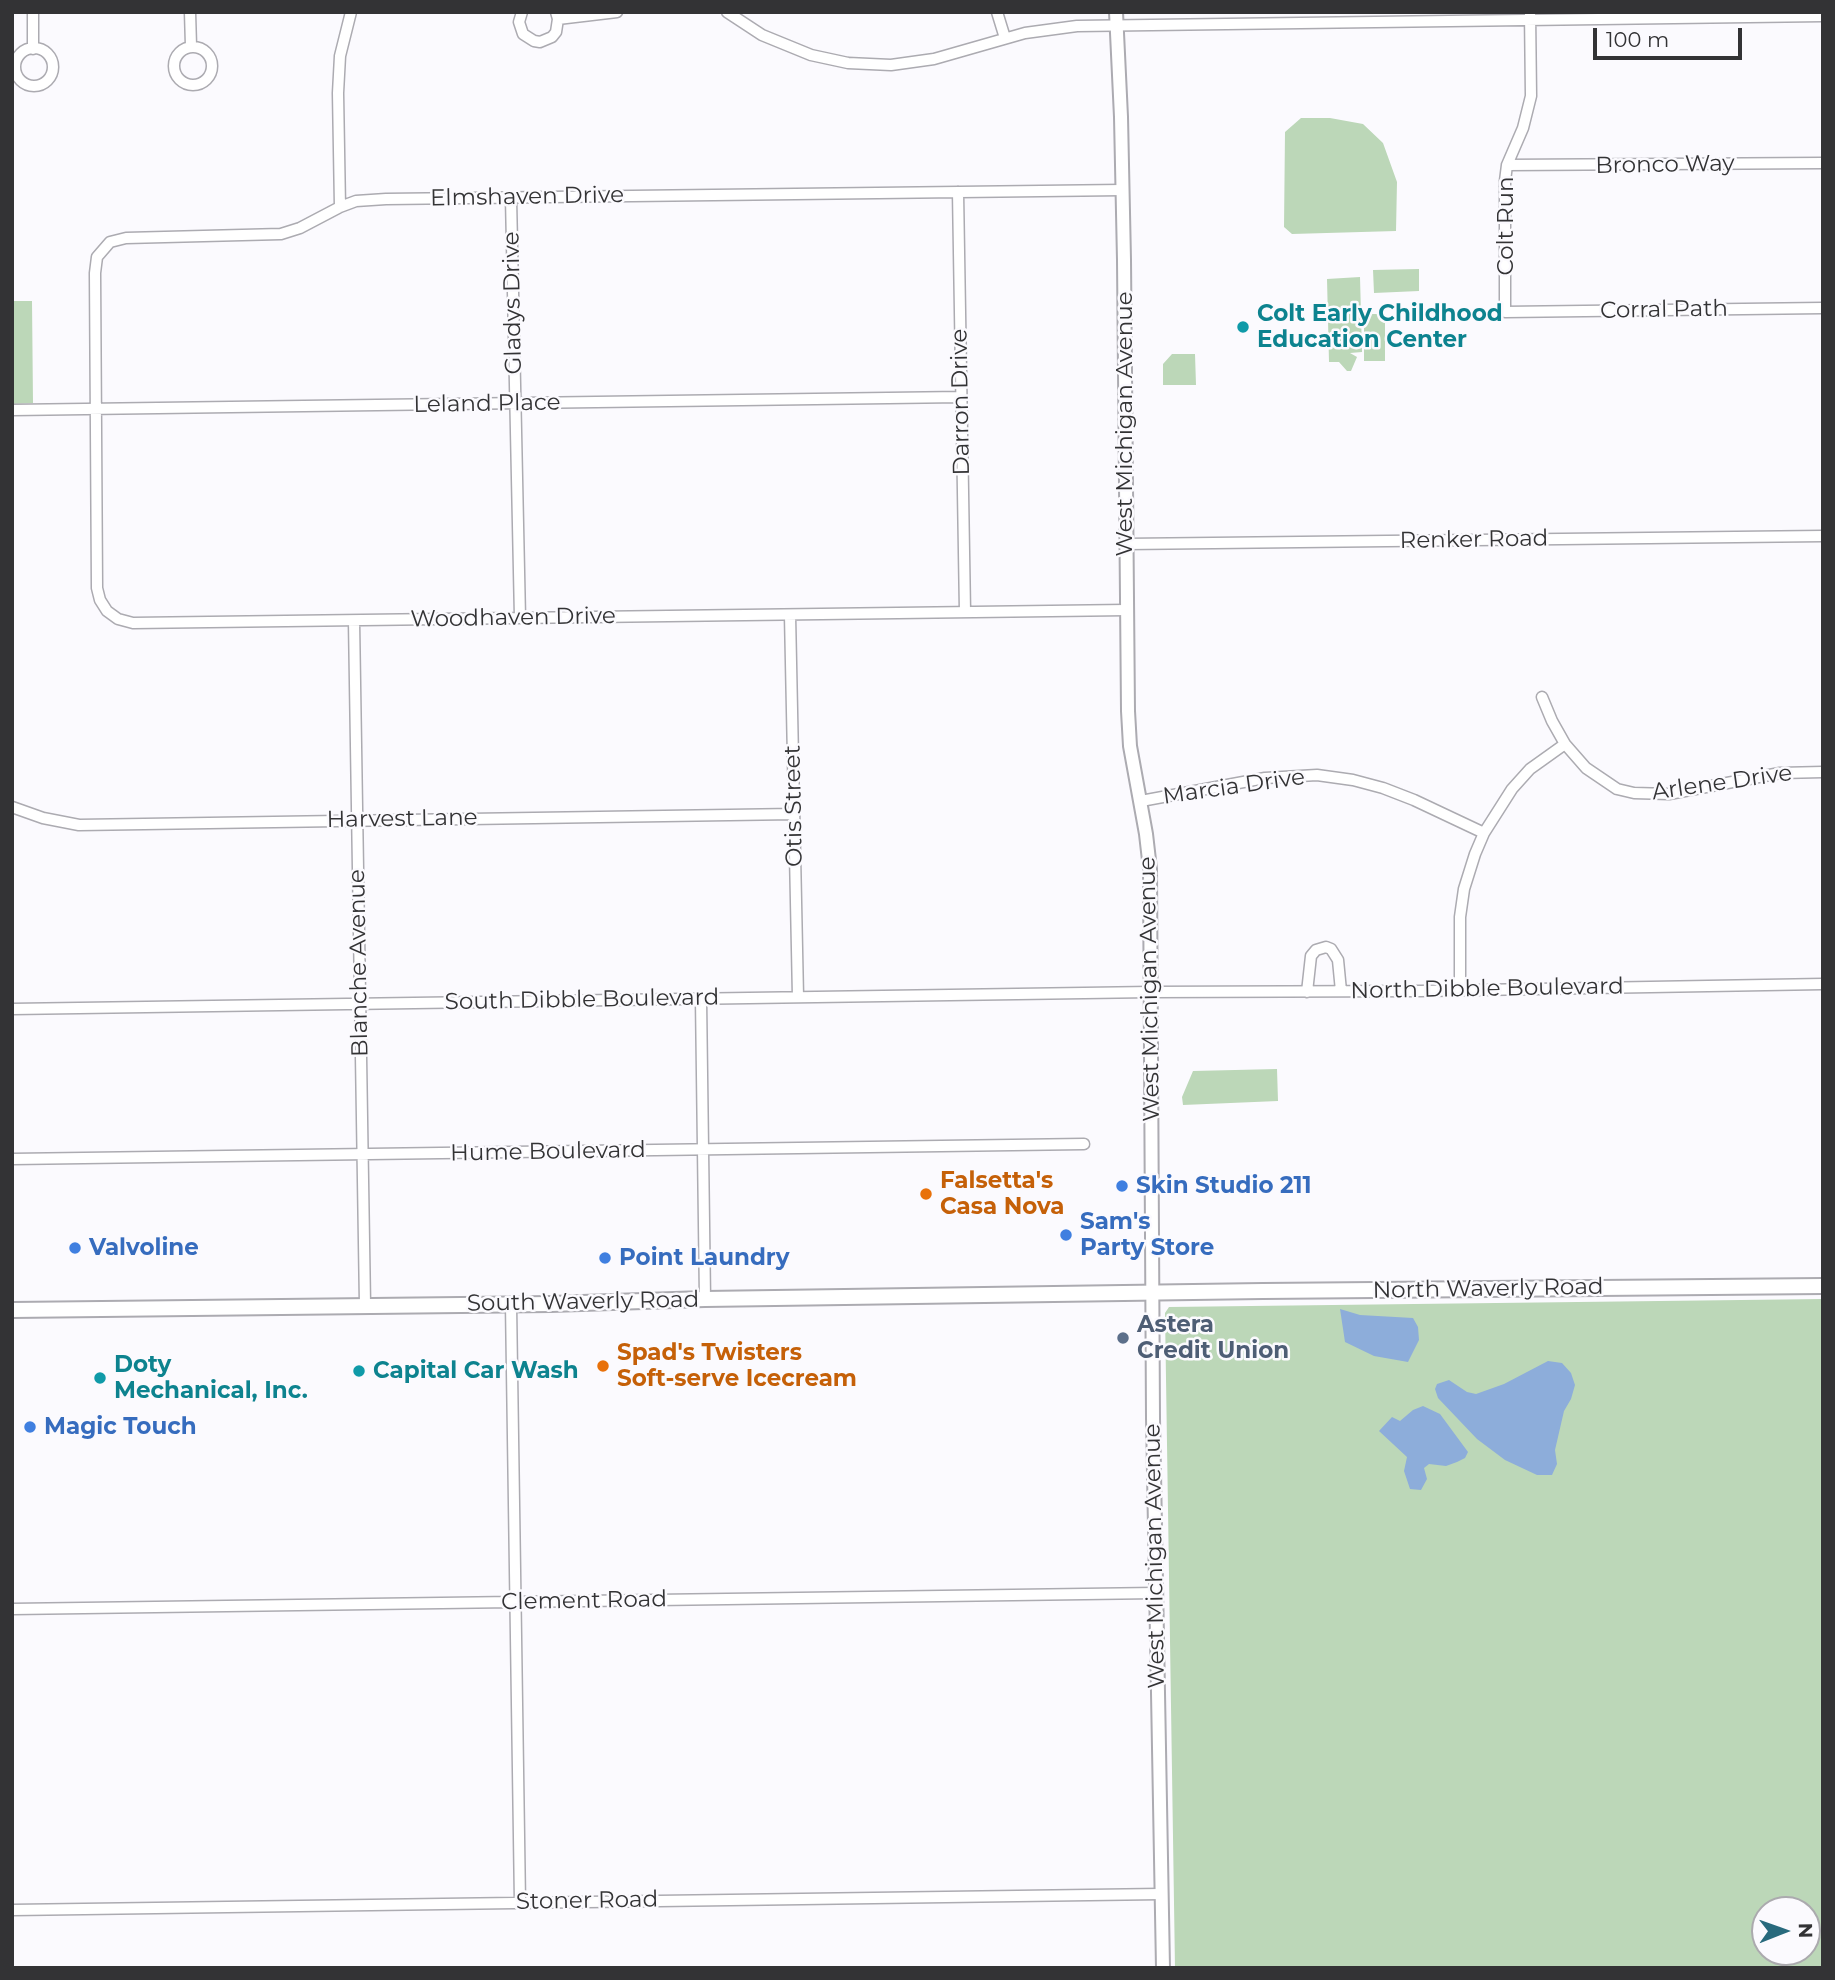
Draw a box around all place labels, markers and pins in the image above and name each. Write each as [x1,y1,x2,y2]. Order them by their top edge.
place label: Colt Early Childhood Education Center [1257,300,1503,354]
marker: Colt Early Childhood Education Center [1235,319,1251,335]
place label: Falsetta's Casa Nova [940,1167,1064,1221]
place label: Skin Studio 211 [1136,1172,1312,1200]
marker: Skin Studio 211 [1114,1178,1130,1194]
marker: Falsetta's Casa Nova [918,1186,934,1202]
place label: Sam's Party Store [1080,1208,1214,1262]
marker: Sam's Party Store [1058,1227,1074,1243]
place label: Valvoline [89,1234,199,1262]
marker: Valvoline [67,1240,83,1256]
place label: Point Laundry [619,1244,790,1272]
marker: Point Laundry [597,1250,613,1266]
place label: Astera Credit Union [1137,1311,1289,1365]
marker: Astera Credit Union [1115,1330,1131,1346]
place label: Spad's Twisters Soft-serve Icecream [617,1339,857,1393]
place label: Doty Mechanical, Inc. [114,1351,308,1405]
place label: Capital Car Wash [373,1357,579,1385]
marker: Spad's Twisters Soft-serve Icecream [595,1358,611,1374]
marker: Capital Car Wash [351,1363,367,1379]
marker: Doty Mechanical, Inc. [92,1370,108,1386]
place label: Magic Touch [44,1413,197,1441]
marker: Magic Touch [22,1419,38,1435]

